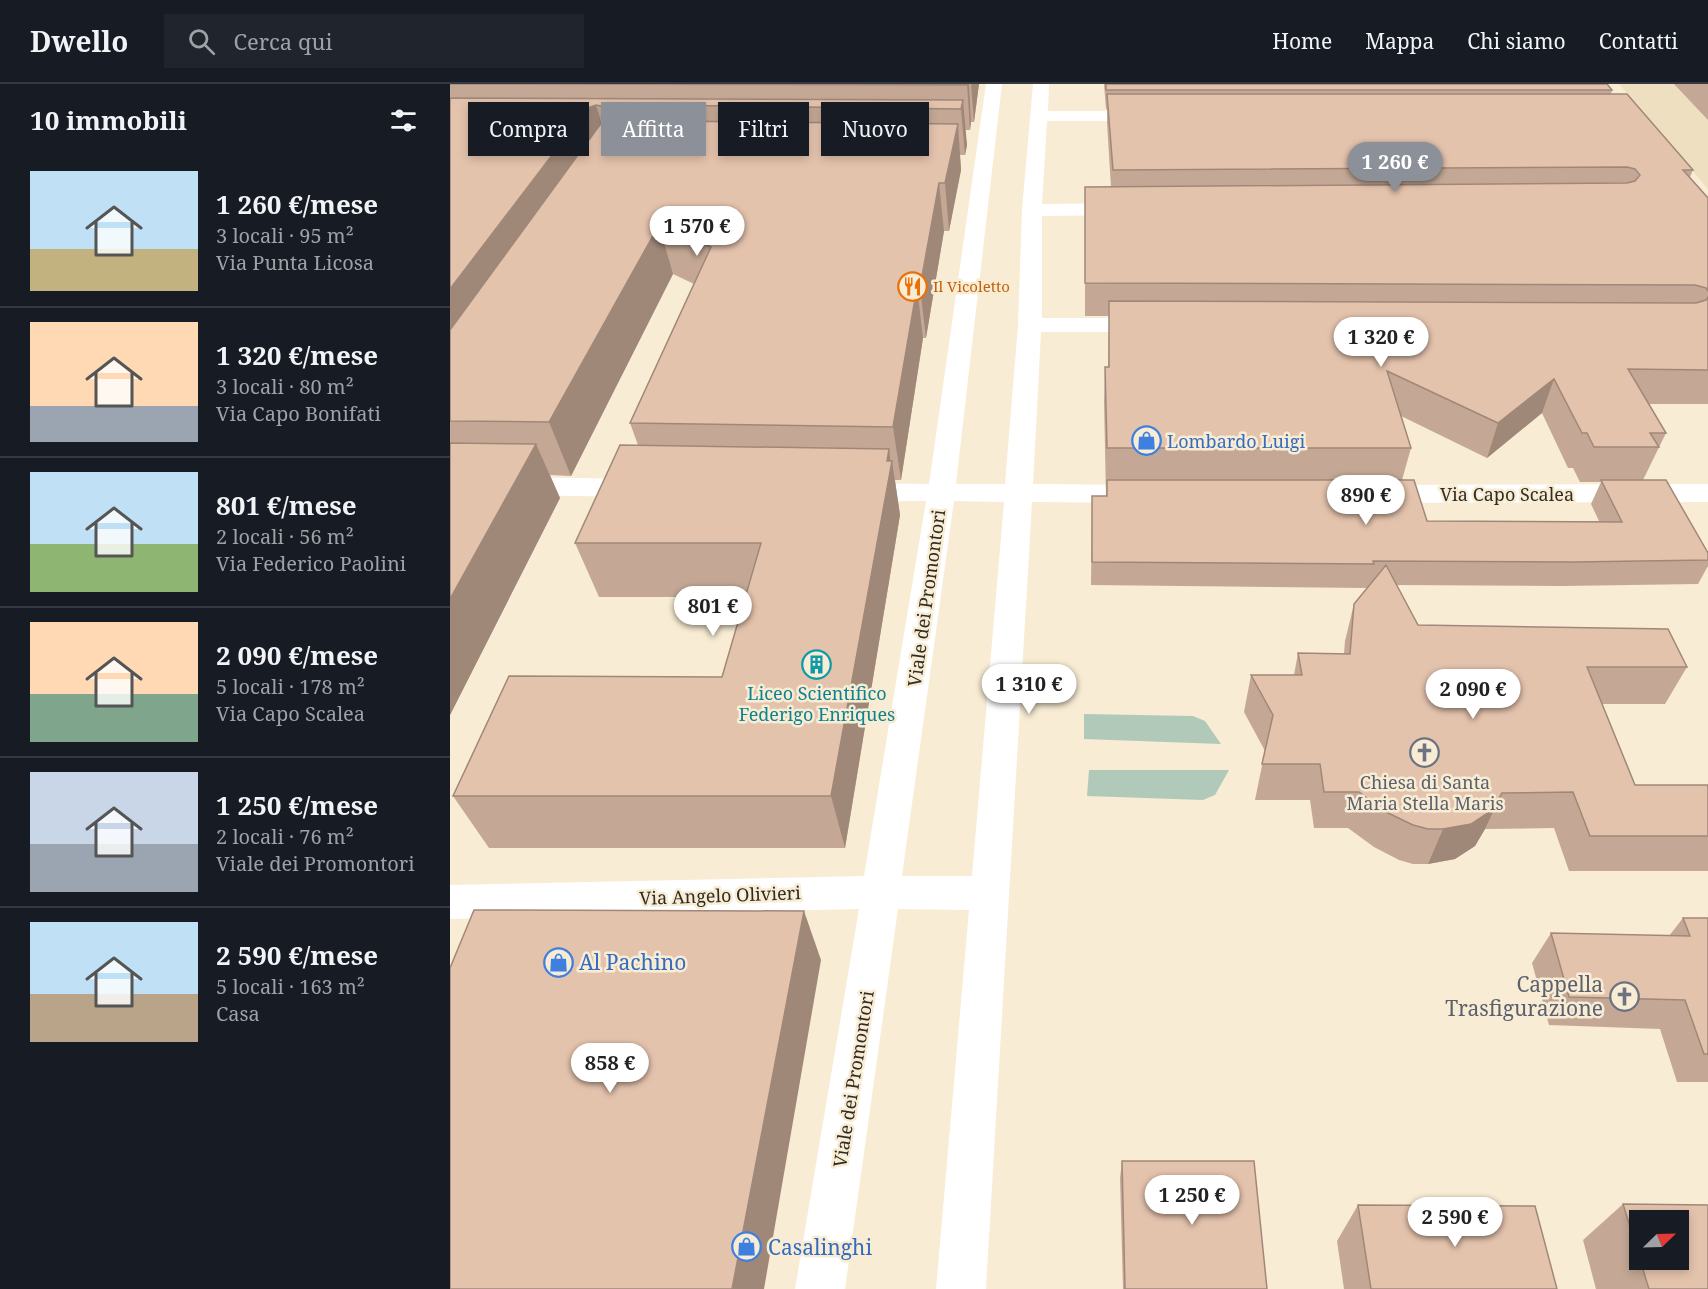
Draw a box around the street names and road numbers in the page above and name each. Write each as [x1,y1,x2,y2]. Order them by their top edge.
street label: Via Capo Scalea [1440,482,1574,506]
street label: Viale dei Promontori [902,508,950,688]
street label: Via Angelo Olivieri [639,880,801,910]
street label: Viale dei Promontori [827,989,879,1169]

